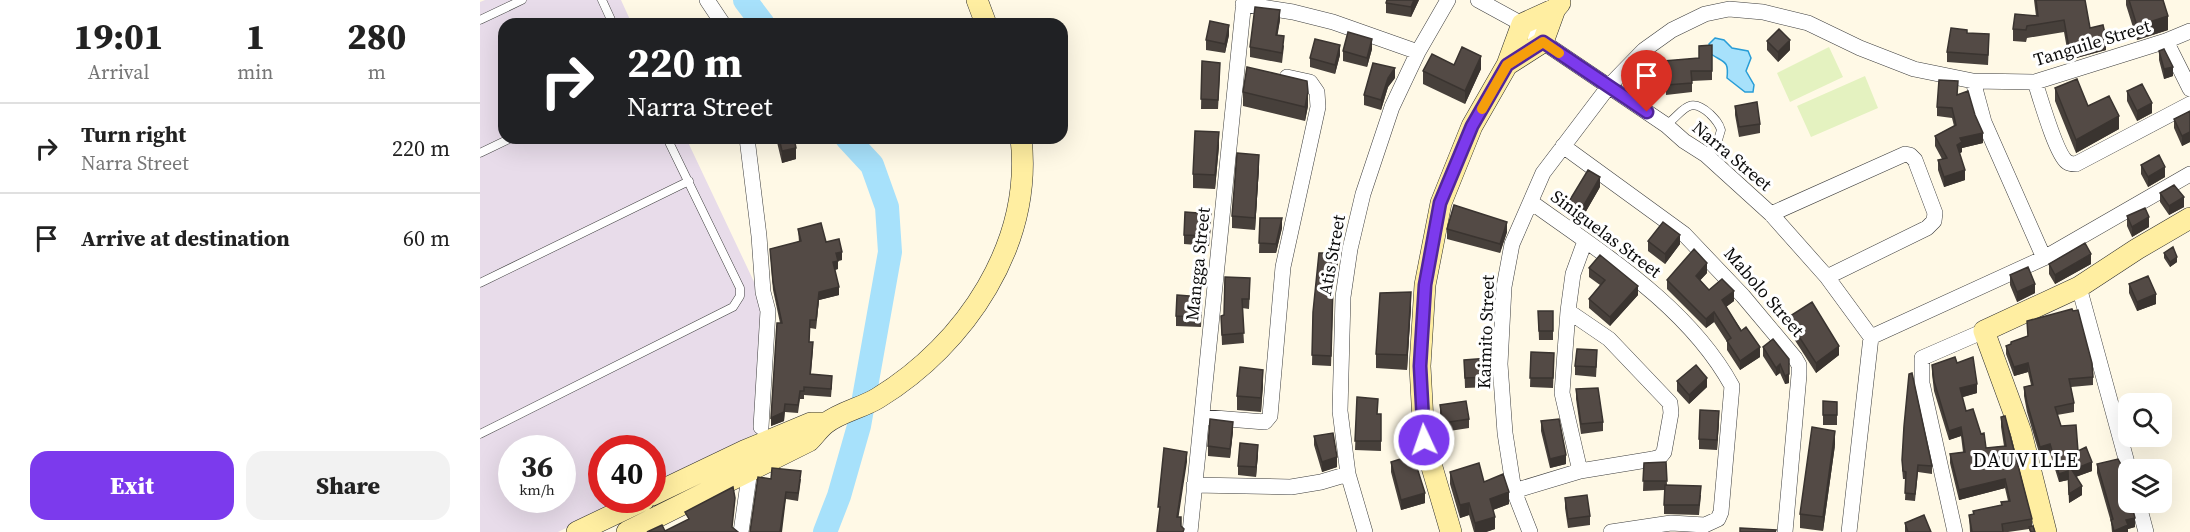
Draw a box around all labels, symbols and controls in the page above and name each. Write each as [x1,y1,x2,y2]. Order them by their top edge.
text: 19:01 [74,12,164,61]
text: 1 [245,12,265,61]
text: 280 [347,12,406,61]
street label: Tanguile Street [2031,13,2153,72]
text: 220 m [627,33,742,91]
icon: right [528,42,606,120]
pin [1621,50,1672,112]
text: Arrival [88,58,150,86]
text: min [237,58,273,86]
text: m [368,58,386,86]
icon: arrive [1630,59,1663,92]
text: Narra Street [627,88,773,125]
street label: Narra Street [1687,115,1778,196]
text: Turn right [81,119,186,149]
icon: right [30,132,63,165]
text: 220 m [392,133,450,163]
text: Narra Street [81,149,189,177]
street label: Siniguelas Street [1546,184,1667,284]
street label: Mangga Street [1179,206,1216,322]
street label: Atis Street [1312,213,1351,297]
icon: arrive [30,222,63,255]
text: Arrive at destination [81,223,290,253]
text: 60 m [403,223,450,253]
street label: Mabolo Street [1718,242,1810,342]
street label: Kaimito Street [1471,274,1500,390]
map controls [2118,393,2172,513]
button: search [2118,393,2172,447]
position arrow [1392,408,1456,472]
speed limit sign: 40 [588,435,666,513]
text: 36 [521,446,553,487]
district label: DAUVILLE [1972,446,2080,474]
button: Exit [30,451,234,520]
button: Share [246,451,450,520]
button: layers [2118,459,2172,513]
text: km/h [519,479,555,500]

